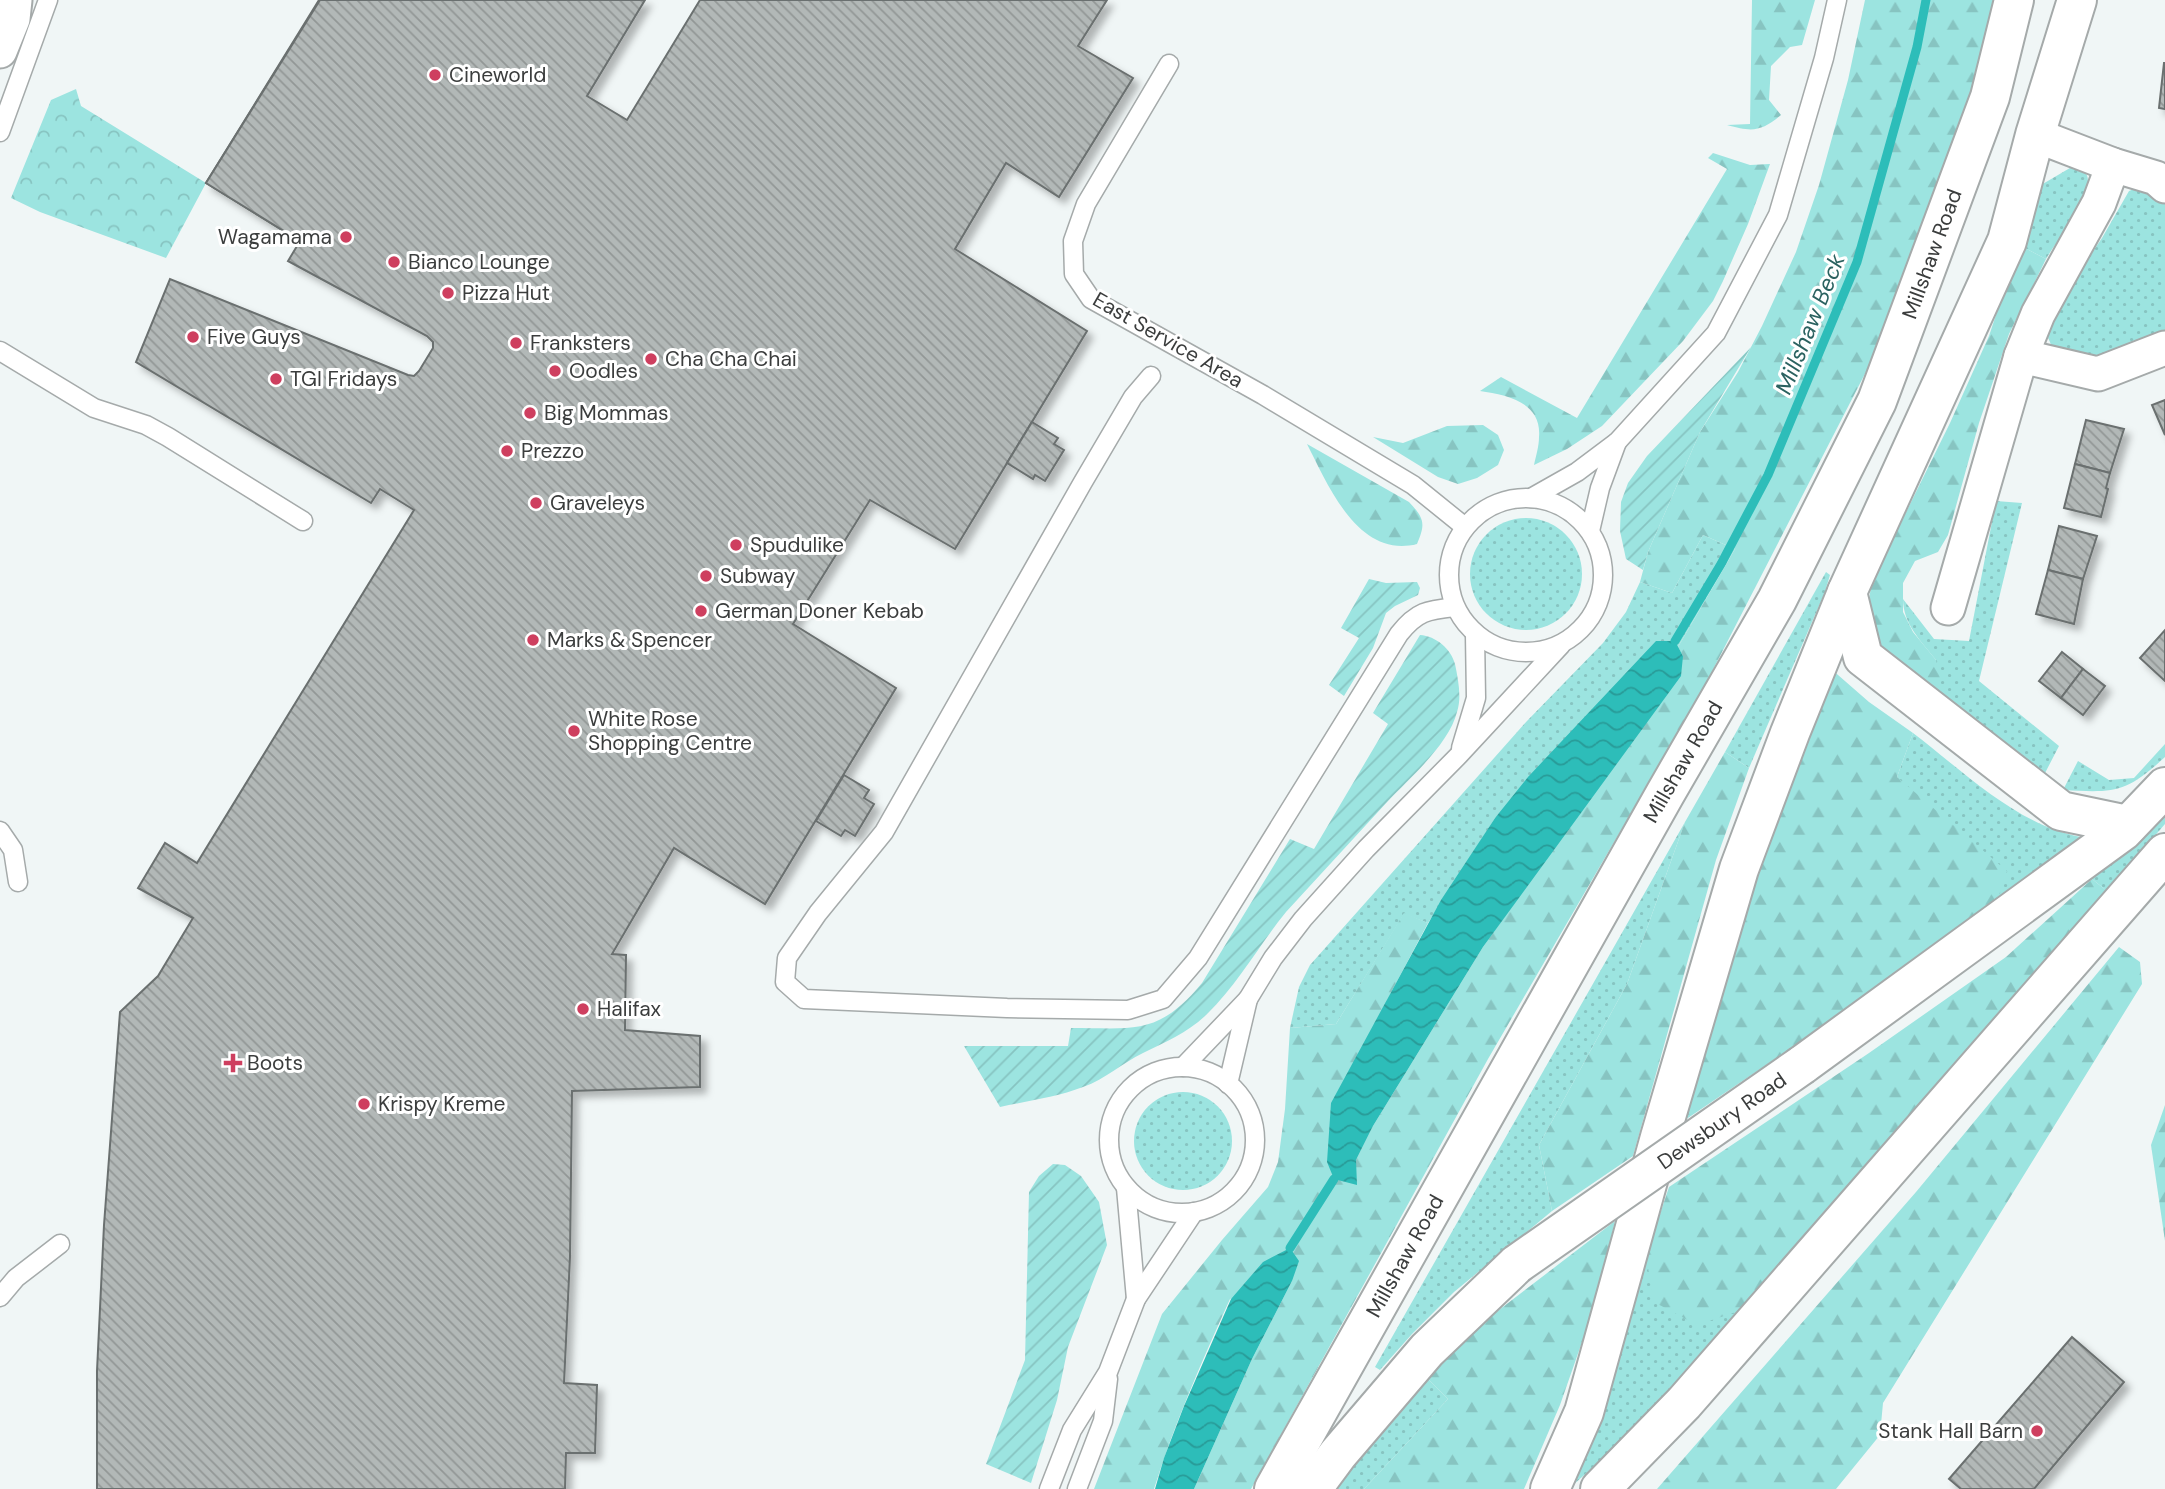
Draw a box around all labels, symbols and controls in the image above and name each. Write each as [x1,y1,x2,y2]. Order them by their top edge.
place label: Cineworld [449,61,546,89]
marker: Cineworld [427,67,443,83]
street label: Millshaw Road [1896,185,1968,323]
place label: Wagamama [218,223,332,251]
marker: Wagamama [338,229,354,245]
place label: Bianco Lounge [408,248,550,276]
water label: Millshaw Beck [1768,249,1852,399]
marker: Bianco Lounge [386,254,402,270]
place label: Pizza Hut [462,279,550,307]
marker: Pizza Hut [440,285,456,301]
street label: East Service Area [1088,286,1248,394]
place label: Five Guys [207,323,301,351]
marker: Five Guys [185,329,201,345]
place label: Franksters [530,329,631,357]
marker: Franksters [508,335,524,351]
place label: Cha Cha Chai [665,345,797,373]
marker: Cha Cha Chai [643,351,659,367]
place label: Oodles [569,357,638,385]
marker: Oodles [547,363,563,379]
place label: TGI Fridays [290,365,397,393]
marker: TGI Fridays [268,371,284,387]
place label: Big Mommas [544,399,669,427]
marker: Big Mommas [522,405,538,421]
place label: Prezzo [521,437,584,465]
marker: Prezzo [499,443,515,459]
place label: Graveleys [550,489,645,517]
marker: Graveleys [528,495,544,511]
place label: Spudulike [750,531,844,559]
marker: Spudulike [728,537,744,553]
place label: Subway [720,562,796,590]
marker: Subway [698,568,714,584]
place label: German Doner Kebab [715,597,924,625]
marker: German Doner Kebab [693,603,709,619]
place label: Marks & Spencer [547,626,712,654]
marker: Marks & Spencer [525,632,541,648]
street label: Millshaw Road [1637,696,1729,828]
place label: White Rose Shopping Centre [588,705,752,757]
marker: White Rose Shopping Centre [566,723,582,739]
place label: Halifax [597,995,661,1023]
marker: Halifax [575,1001,591,1017]
place label: Boots [247,1049,303,1077]
marker: Boots [225,1055,241,1071]
street label: Dewsbury Road [1652,1066,1792,1176]
place label: Krispy Kreme [378,1090,505,1118]
marker: Krispy Kreme [356,1096,372,1112]
street label: Millshaw Road [1360,1190,1450,1322]
place label: Stank Hall Barn [1878,1417,2023,1445]
marker: Stank Hall Barn [2029,1423,2045,1439]

